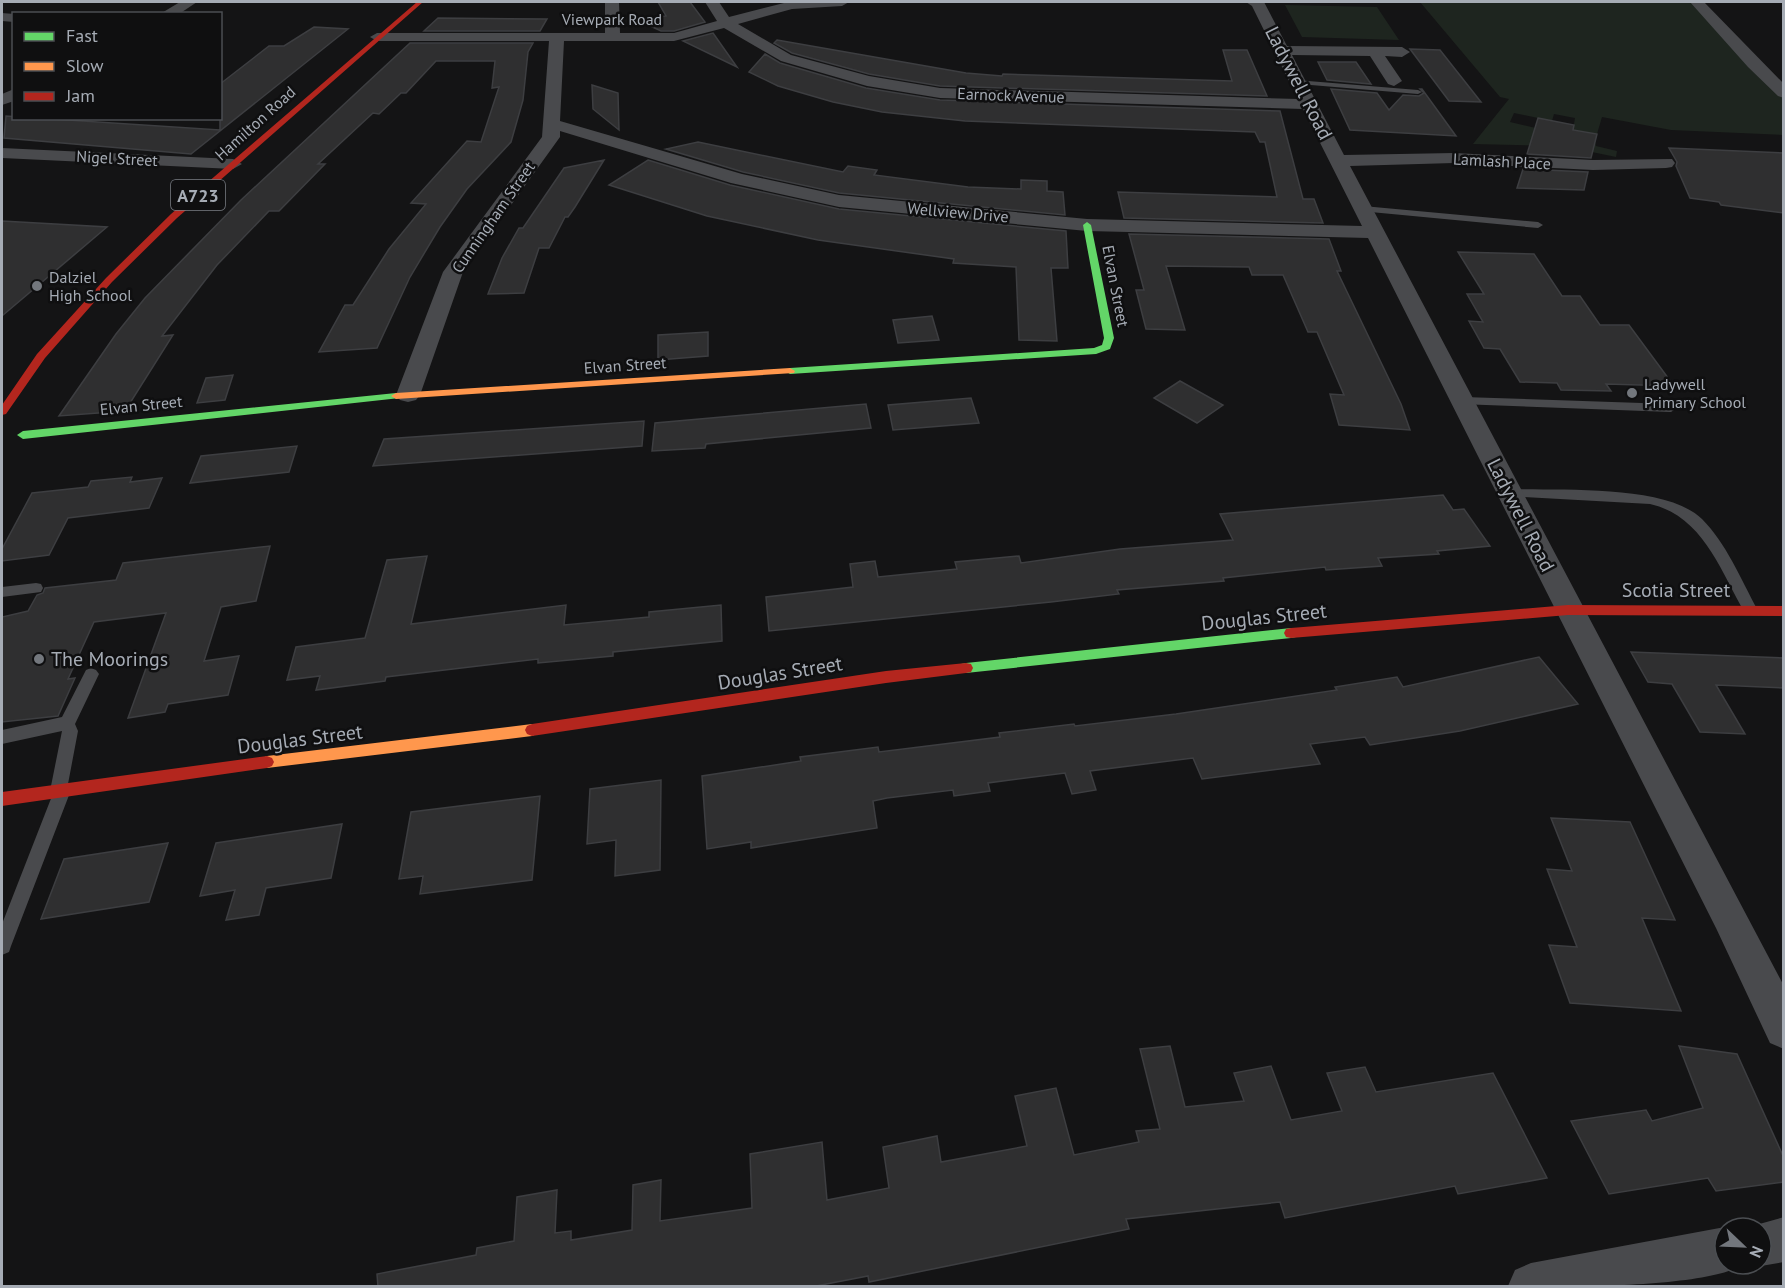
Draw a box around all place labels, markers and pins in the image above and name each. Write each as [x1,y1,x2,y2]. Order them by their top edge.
place label: Dalziel High School [49,267,132,305]
marker: Dalziel High School [30,279,44,293]
place label: Ladywell Primary School [1644,374,1746,412]
marker: Ladywell Primary School [1625,386,1639,400]
place label: The Moorings [51,646,168,672]
marker: The Moorings [32,652,46,666]

